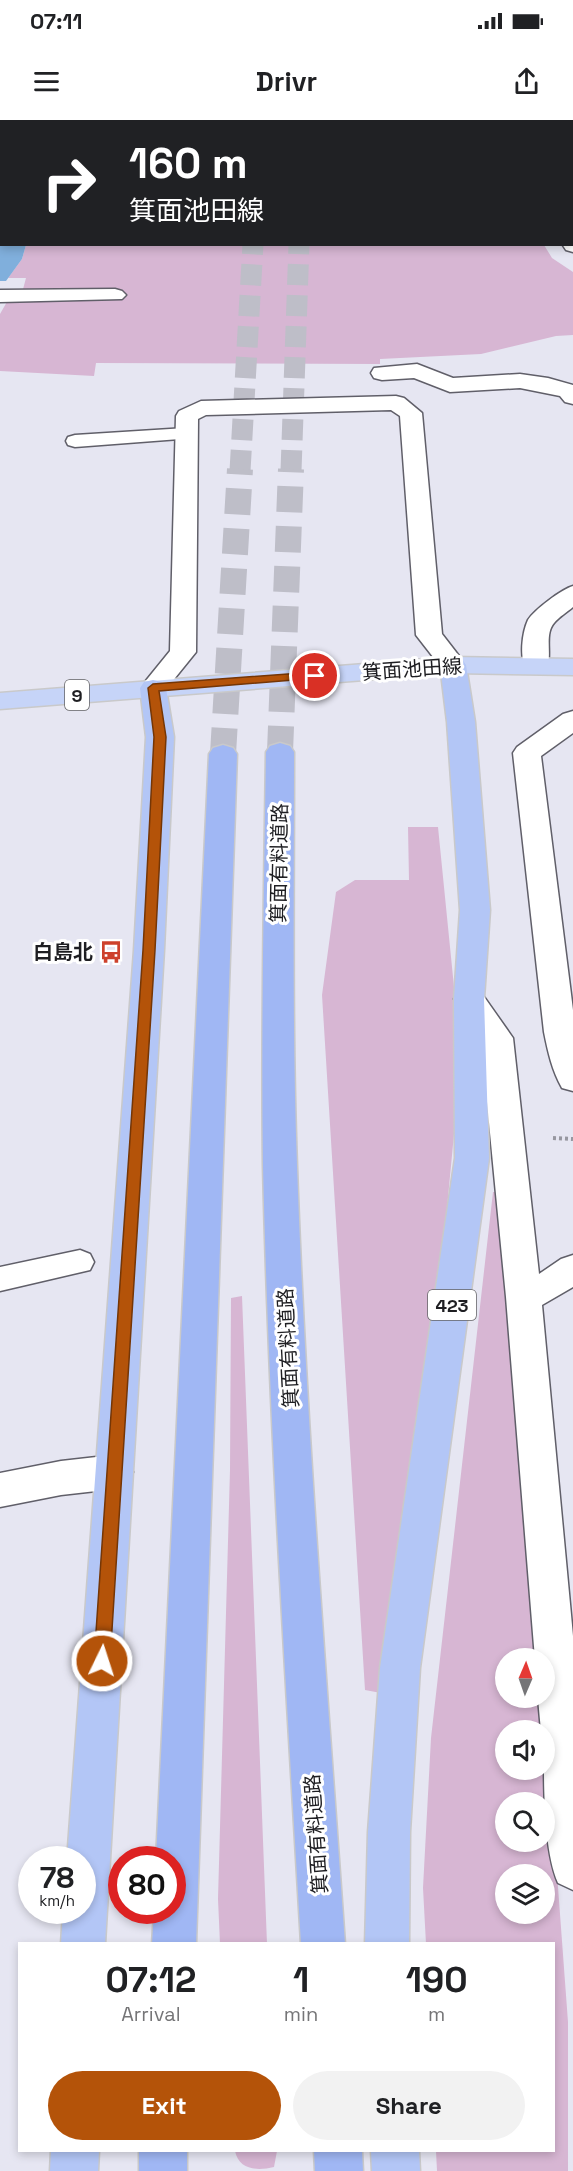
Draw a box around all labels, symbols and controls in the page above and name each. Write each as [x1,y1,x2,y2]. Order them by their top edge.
text: 07:11 [30,7,82,35]
text: Drivr [256,64,317,99]
icon: menu [30,65,63,98]
icon: share [510,65,543,98]
text: 160 m [129,137,248,190]
icon: right [30,144,108,222]
text: 箕面池田線 [129,193,264,228]
pin [289,650,340,701]
street label: 箕面池田線 [361,653,463,685]
icon: arrive [298,659,331,692]
road number: 9 [65,680,89,710]
street label: 箕面有料道路 [265,803,293,923]
place label: 白島北 [33,939,93,965]
bus stop icon: 白島北 [98,939,124,965]
street label: 箕面有料道路 [272,1287,304,1409]
road number: 423 [428,1290,476,1320]
position arrow [70,1629,134,1693]
north arrow [495,1648,555,1708]
map controls [495,1648,555,1924]
button: sound [495,1720,555,1780]
street label: 箕面有料道路 [299,1773,333,1895]
button: search [495,1792,555,1852]
speed limit sign: 80 [108,1846,186,1924]
text: 78 [40,1858,74,1897]
button: layers [495,1864,555,1924]
text: km/h [39,1891,75,1910]
text: 07:12 [105,1957,196,2003]
text: 1 [293,1957,309,2003]
text: 190 [406,1957,468,2003]
text: Arrival [121,2001,181,2027]
text: min [284,2001,318,2027]
text: m [428,2001,445,2027]
button: Exit [48,2071,281,2140]
button: Share [293,2071,525,2140]

